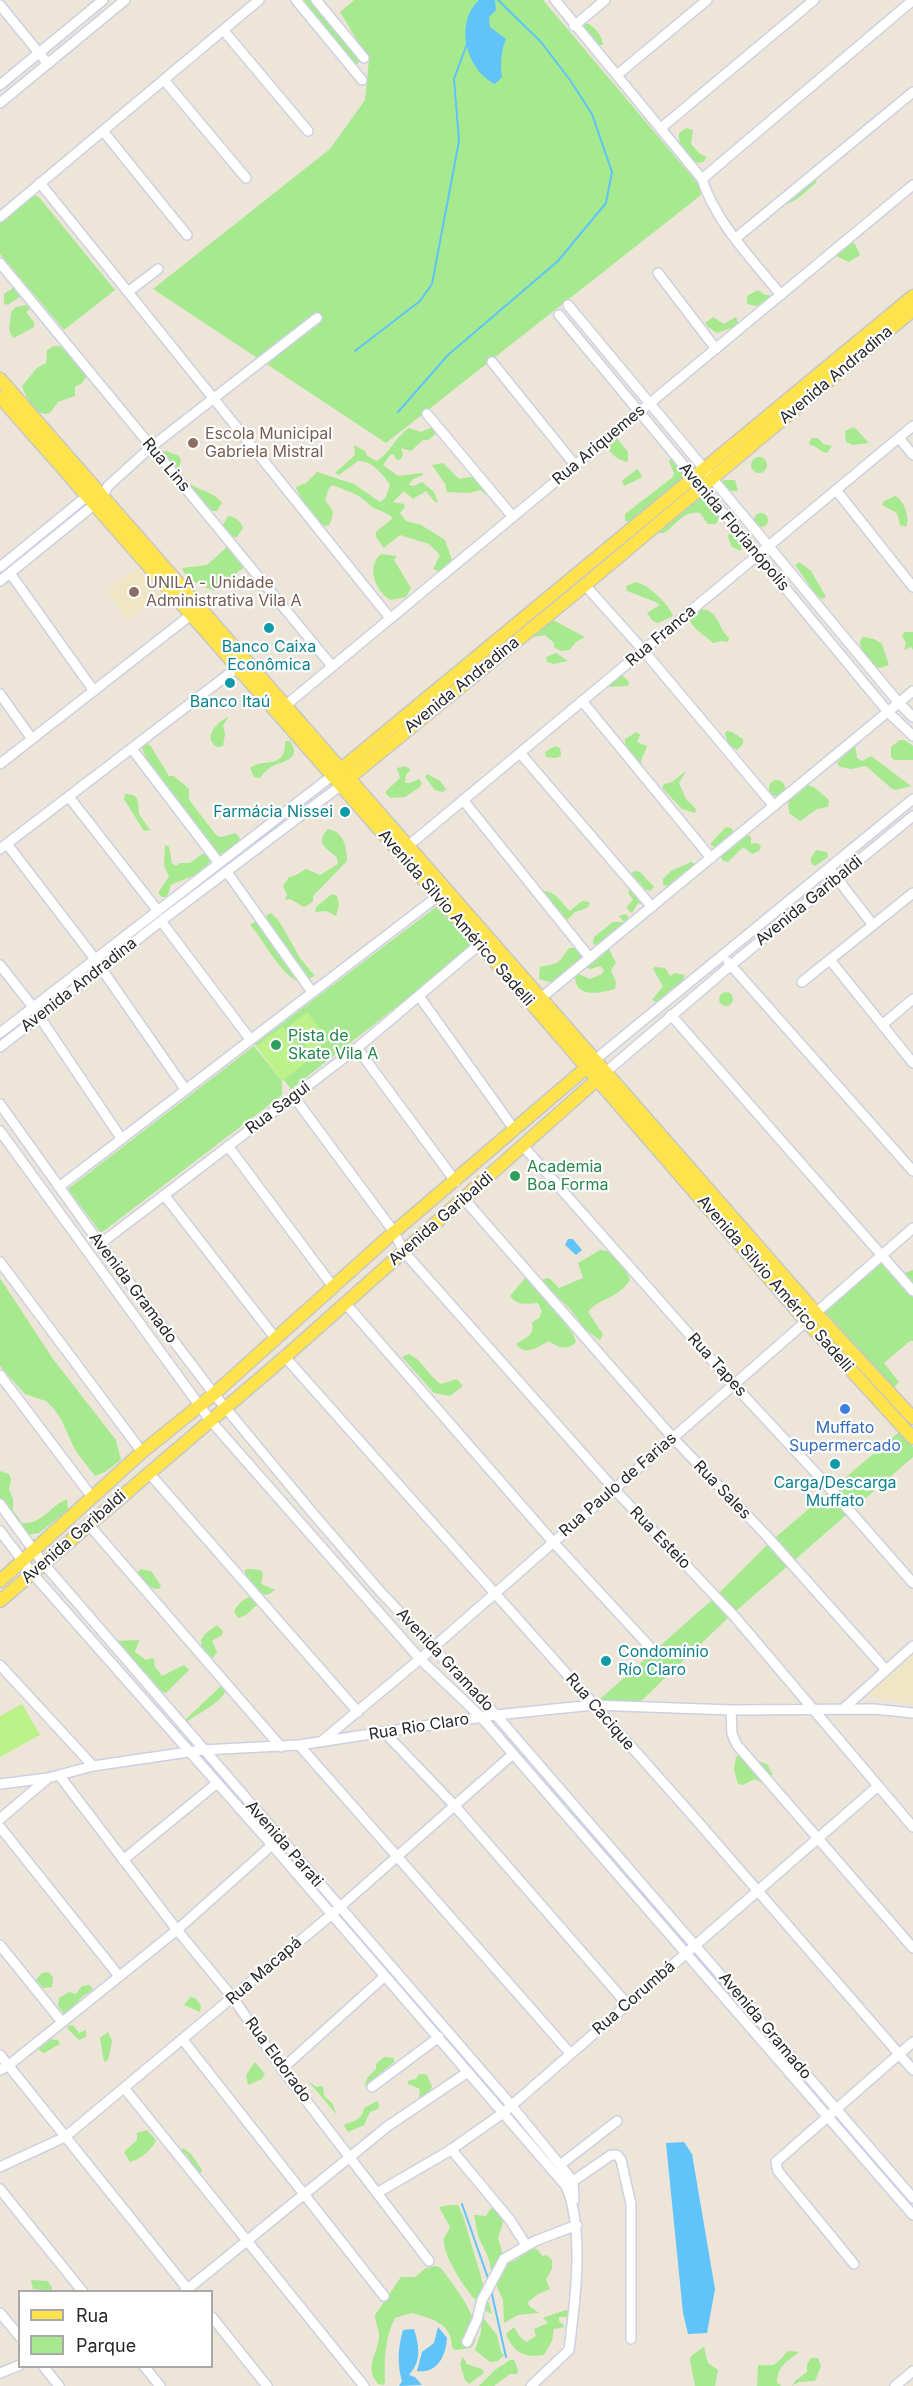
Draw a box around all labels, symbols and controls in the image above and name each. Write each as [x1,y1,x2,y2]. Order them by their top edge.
street label: Avenida Andradina [775,322,897,428]
street label: Rua Ariquemes [549,401,649,489]
place label: Escola Municipal Gabriela Mistral [205,424,332,462]
street label: Rua Lins [138,434,194,496]
marker: Escola Municipal Gabriela Mistral [186,436,200,450]
street label: Avenida Florianópolis [675,459,793,595]
place label: UNILA - Unidade Administrativa Vila A [146,573,302,611]
marker: UNILA - Unidade Administrativa Vila A [127,585,141,599]
street label: Rua Franca [622,601,700,671]
marker: Banco Caixa Econômica [262,621,276,635]
street label: Avenida Andradina [401,633,523,737]
place label: Banco Caixa Econômica [222,637,316,675]
marker: Banco Itaú [223,676,237,690]
place label: Banco Itaú [190,692,270,712]
place label: Farmácia Nissei [213,802,333,822]
marker: Farmácia Nissei [338,805,352,819]
street label: Avenida Silvio Américo Sadelli [374,826,538,1010]
street label: Avenida Garibaldi [752,852,866,950]
street label: Avenida Andradina [17,934,141,1036]
place label: Pista de Skate Vila A [288,1026,378,1064]
marker: Pista de Skate Vila A [269,1038,283,1052]
street label: Rua Sagui [242,1078,314,1138]
place label: Academia Boa Forma [527,1157,608,1195]
street label: Avenida Garibaldi [385,1168,497,1270]
marker: Academia Boa Forma [508,1169,522,1183]
street label: Avenida Silvio Américo Sadelli [693,1192,857,1376]
street label: Avenida Gramado [85,1229,181,1347]
street label: Rua Tapes [683,1329,751,1401]
marker: Muffato Supermercado [838,1402,852,1416]
place label: Muffato Supermercado [789,1418,901,1456]
street label: Rua Paulo de Farias [555,1429,681,1541]
street label: Rua Sales [689,1457,755,1523]
marker: Carga/Descarga Muffato [828,1457,842,1471]
place label: Carga/Descarga Muffato [773,1473,897,1511]
street label: Avenida Garibaldi [18,1486,130,1588]
street label: Rua Esteio [626,1503,694,1573]
street label: Avenida Gramado [392,1604,498,1716]
place label: Condomínio Río Claro [618,1642,709,1680]
marker: Condomínio Río Claro [599,1654,613,1668]
street label: Rua Cacique [561,1670,639,1754]
street label: Rua Rio Claro [367,1710,471,1744]
street label: Avenida Parati [241,1797,327,1891]
street label: Rua Macapá [222,1933,306,2009]
street label: Rua Corumbá [589,1957,679,2039]
street label: Avenida Gramado [715,1969,815,2083]
street label: Rua Eldorado [241,2014,315,2106]
legend [18,2290,213,2368]
text: Rua [76,2305,108,2326]
text: Parque [76,2335,136,2356]

